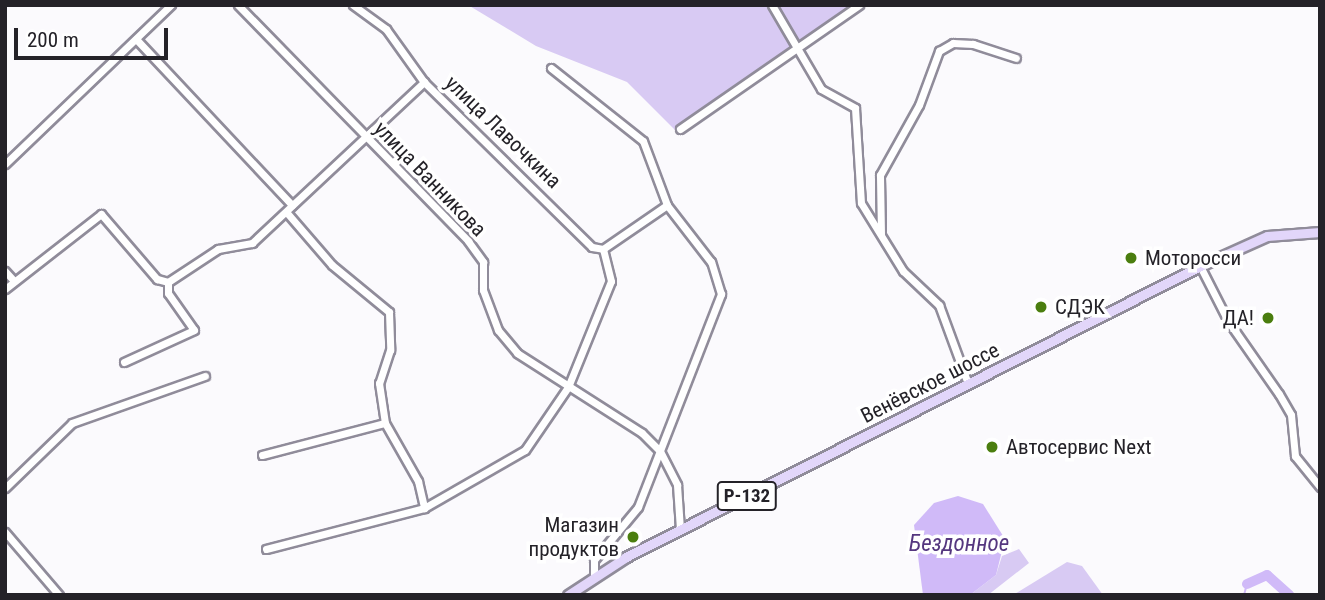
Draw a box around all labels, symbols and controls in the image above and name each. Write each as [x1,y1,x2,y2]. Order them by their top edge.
scale bar [18,14,172,58]
text: 200 m [27,28,79,52]
street label: улица Лавочкина [440,70,566,194]
street label: улица Ванникова [369,116,491,242]
place label: Моторосси [1145,245,1241,271]
marker: Моторосси [1123,250,1139,266]
place label: СДЭК [1055,294,1105,320]
marker: СДЭК [1033,299,1049,315]
place label: ДА! [1223,305,1254,331]
marker: ДА! [1260,310,1276,326]
street label: Венёвское шоссе [857,337,1003,429]
place label: Автосервис Next [1006,434,1152,460]
marker: Автосервис Next [984,439,1000,455]
road number: Р-132 [716,481,778,512]
place label: Магазин продуктов [528,512,619,562]
marker: Магазин продуктов [625,529,641,545]
water label: Бездонное [909,530,1009,558]

